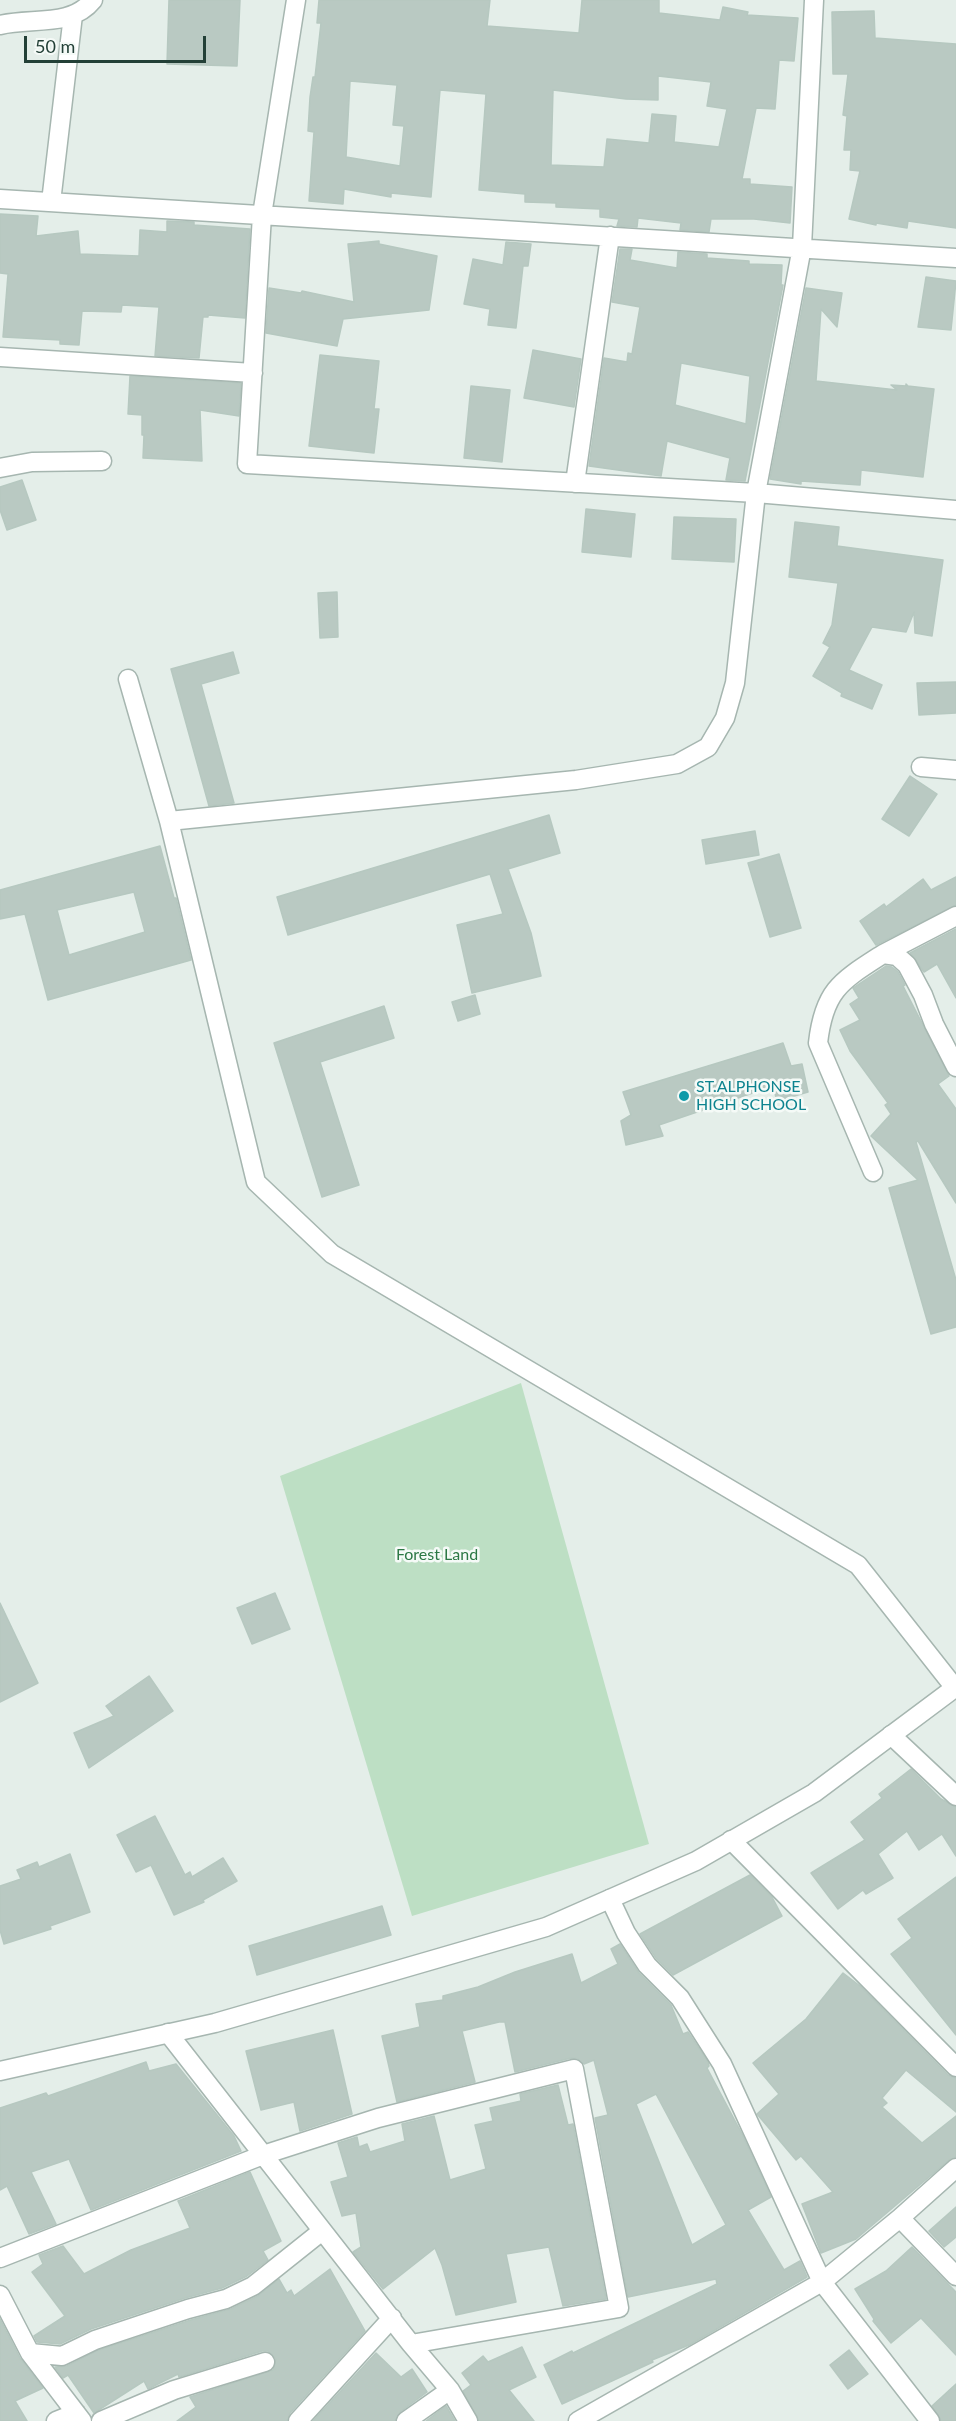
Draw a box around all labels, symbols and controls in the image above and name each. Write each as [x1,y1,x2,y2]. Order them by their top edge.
scale bar [27,24,208,62]
text: 50 m [35,35,75,57]
place label: ST.ALPHONSE HIGH SCHOOL [696,1077,806,1115]
marker: ST.ALPHONSE HIGH SCHOOL [677,1089,691,1103]
park label: Forest Land [396,1545,478,1565]

